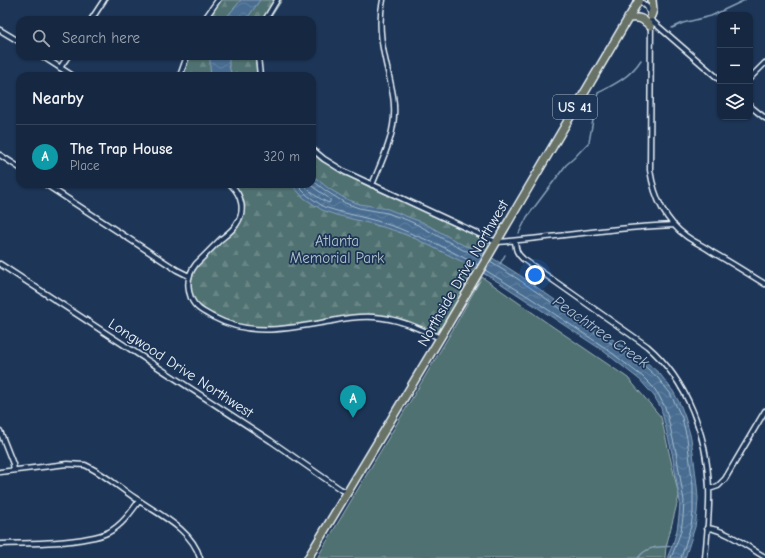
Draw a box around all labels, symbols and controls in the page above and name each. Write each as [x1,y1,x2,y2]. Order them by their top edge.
map controls [717,12,753,120]
button: + [717,12,753,48]
search box [16,16,316,60]
icon: search [30,27,52,49]
text: Search here [62,29,140,47]
button: − [717,48,753,84]
button: layers [717,84,753,120]
text: Nearby [32,89,83,108]
road number: US 41 [553,95,597,119]
text: The Trap House [70,140,173,158]
text: A [41,149,49,164]
text: 320 m [264,149,300,164]
text: Place [70,158,100,173]
street label: Northside Drive Northwest [414,196,513,350]
park label: Atlanta Memorial Park [290,232,385,267]
your location [525,265,545,285]
water label: Peachtree Creek [549,292,653,372]
street label: Longwood Drive Northwest [105,314,257,422]
pin: A [340,385,366,418]

